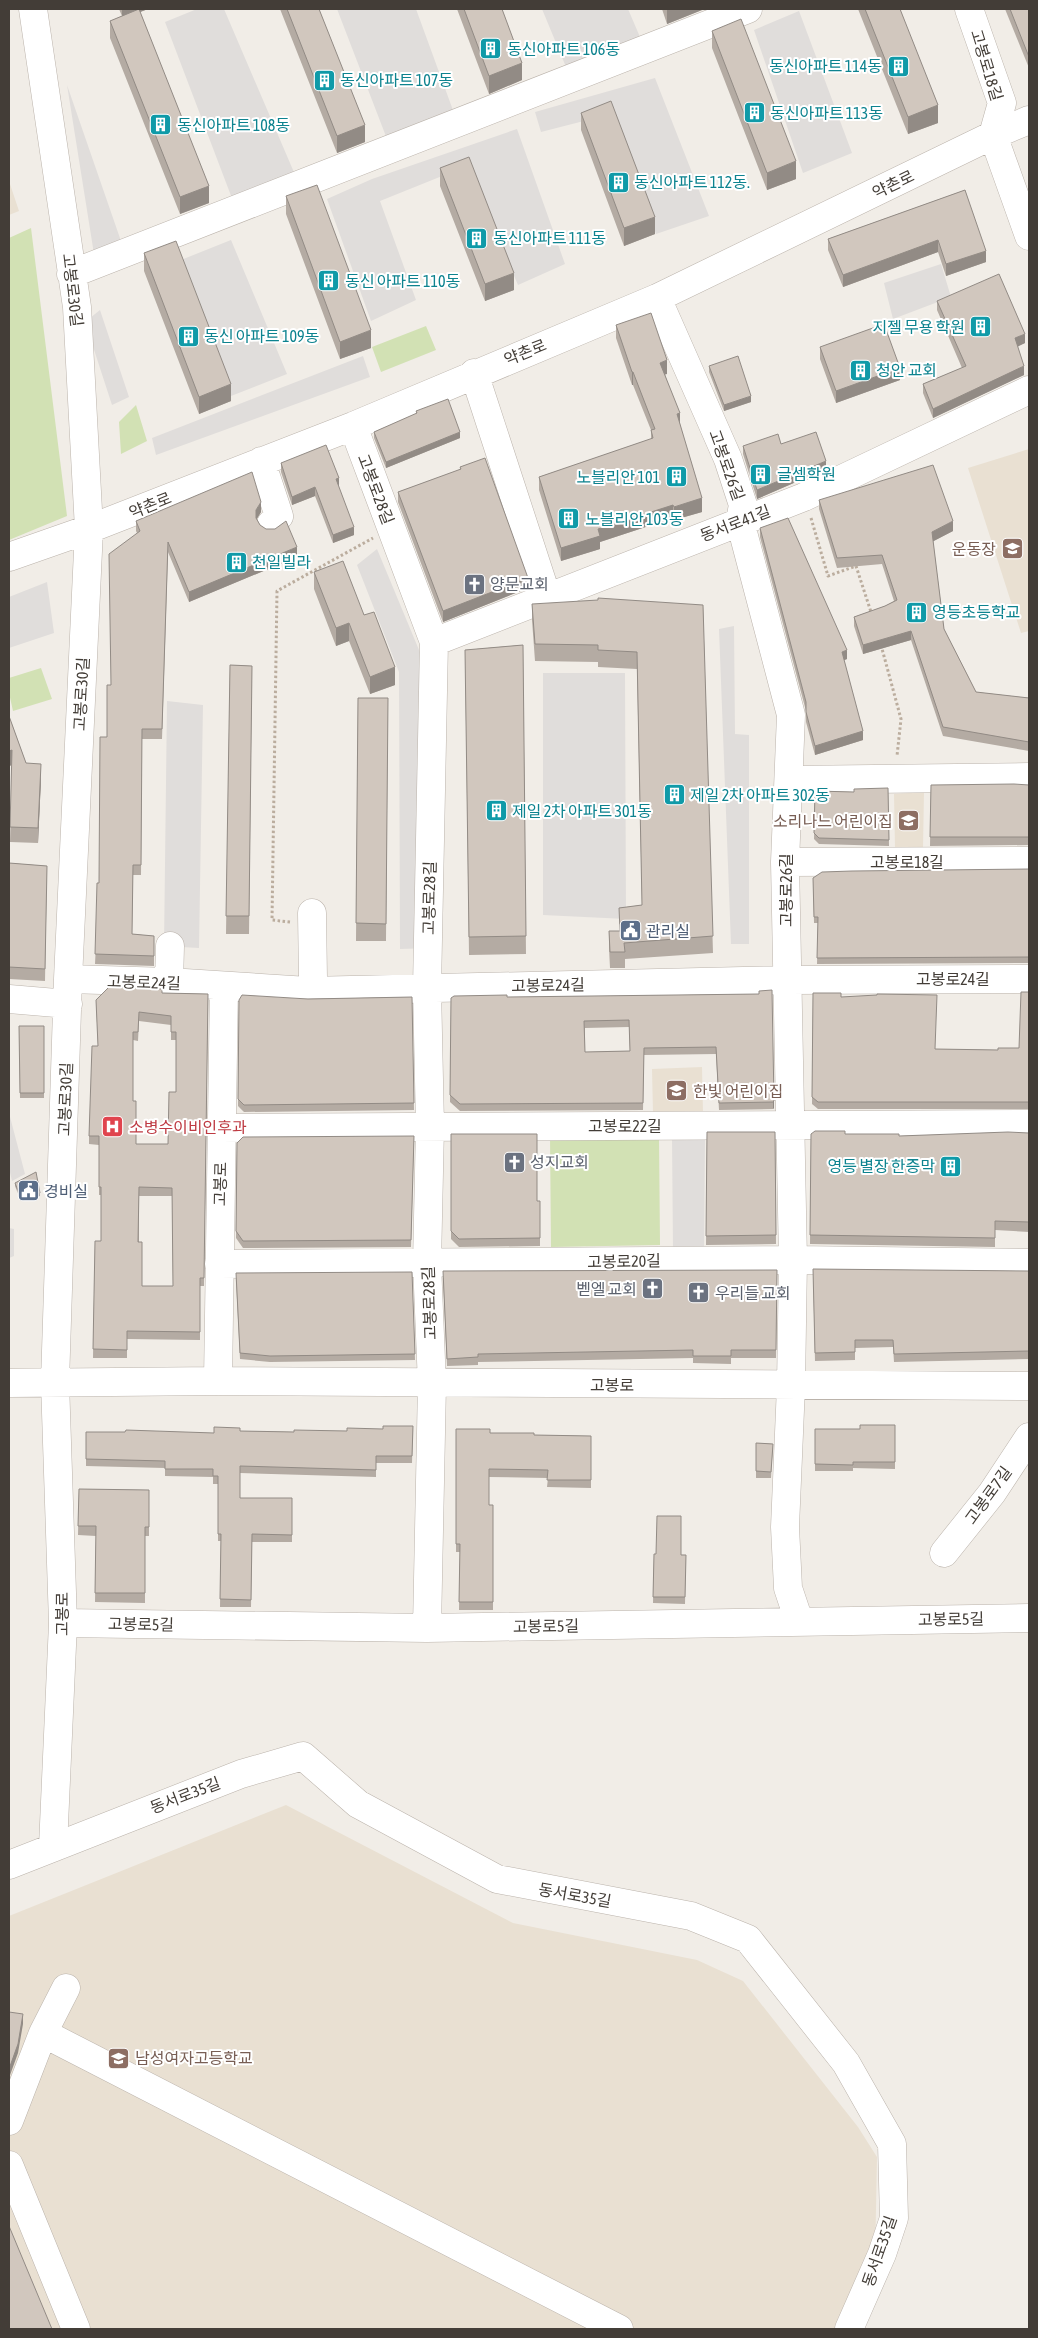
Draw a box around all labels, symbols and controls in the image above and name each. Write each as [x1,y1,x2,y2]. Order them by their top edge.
street label: 고봉로18길 [968,27,1006,103]
building icon: 동신아파트 106동 [479,37,503,61]
place label: 동신아파트 106동 [507,40,620,58]
building icon: 동신아파트 114동 [886,54,910,78]
place label: 동신아파트 114동 [769,57,882,75]
building icon: 동신아파트 107동 [312,68,336,92]
place label: 동신아파트 107동 [340,71,453,89]
building icon: 동신아파트 113동 [742,101,766,125]
place label: 동신아파트 113동 [770,104,883,122]
building icon: 동신아파트 108동 [149,113,173,137]
place label: 동신아파트 108동 [177,116,290,134]
street label: 약촌로 [869,166,917,202]
building icon: 동신아파트 112동. [606,170,630,194]
place label: 동신아파트 112동. [634,173,750,191]
building icon: 동신아파트 111동 [465,226,489,250]
place label: 동신아파트 111동 [493,229,606,247]
street label: 고봉로30길 [60,252,86,328]
building icon: 동신 아파트 110동 [317,269,341,293]
place label: 동신 아파트 110동 [345,272,461,290]
building icon: 지젤 무용 학원 [969,315,993,339]
place label: 지젤 무용 학원 [872,318,965,336]
building icon: 동신 아파트 109동 [176,324,200,348]
place label: 동신 아파트 109동 [204,327,320,345]
street label: 약촌로 [501,335,549,369]
building icon: 청안 교회 [848,358,872,382]
place label: 청안 교회 [876,361,937,379]
street label: 고봉로26길 [706,427,748,503]
street label: 고봉로28길 [354,451,398,527]
building icon: 글셈학원 [749,462,773,486]
building icon: 노블리안 101 [664,465,688,489]
place label: 글셈학원 [777,465,836,483]
place label: 노블리안 101 [576,468,660,486]
street label: 약촌로 [126,488,174,522]
street label: 동서로41길 [697,501,773,545]
building icon: 노블리안 103동 [557,507,581,531]
place label: 노블리안 103동 [585,510,684,528]
school or university icon: 운동장 [1000,537,1024,561]
place label: 운동장 [952,540,996,558]
building icon: 천일빌라 [224,550,248,574]
place label: 천일빌라 [252,553,311,571]
church icon: 양문교회 [462,572,486,596]
place label: 양문교회 [490,575,549,593]
building icon: 영등초등학교 [904,600,928,624]
place label: 영등초등학교 [932,603,1020,621]
street label: 고봉로30길 [70,657,92,731]
building icon: 제일 2차 아파트 302동 [662,783,686,807]
place label: 제일 2차 아파트 302동 [690,786,830,804]
building icon: 제일 2차 아파트 301동 [484,799,508,823]
place label: 제일 2차 아파트 301동 [512,802,652,820]
school or university icon: 소리나느 어린이집 [897,809,921,833]
place label: 소리나느 어린이집 [773,812,893,830]
street label: 고봉로26길 [777,853,795,927]
street label: 고봉로18길 [870,853,944,871]
street label: 고봉로28길 [419,861,439,935]
public building icon: 관리실 [618,919,642,943]
place label: 관리실 [646,922,690,940]
street label: 고봉로24길 [916,970,990,988]
street label: 고봉로24길 [107,972,181,992]
street label: 고봉로24길 [511,975,585,995]
street label: 고봉로30길 [55,1062,75,1136]
school or university icon: 한빛 어린이집 [665,1079,689,1103]
place label: 한빛 어린이집 [693,1082,784,1100]
hospital icon: 소병수이비인후과 [101,1115,125,1139]
street label: 고봉로22길 [588,1117,662,1135]
place label: 소병수이비인후과 [129,1118,247,1136]
church icon: 성지교회 [502,1150,526,1174]
place label: 성지교회 [530,1153,589,1171]
building icon: 영등 별장 한증막 [939,1154,963,1178]
place label: 영등 별장 한증막 [828,1157,935,1175]
street label: 고봉로 [211,1161,229,1206]
public building icon: 경비실 [16,1179,40,1203]
place label: 경비실 [44,1182,88,1200]
street label: 고봉로20길 [587,1251,661,1271]
street label: 고봉로28길 [419,1266,439,1340]
church icon: 벧엘 교회 [641,1277,665,1301]
place label: 벧엘 교회 [576,1280,637,1298]
church icon: 우리들 교회 [687,1281,711,1305]
place label: 우리들 교회 [715,1284,791,1302]
street label: 고봉로 [590,1376,634,1394]
street label: 고봉로7길 [961,1463,1015,1527]
street label: 고봉로 [53,1592,71,1636]
street label: 고봉로5길 [918,1609,984,1629]
street label: 고봉로5길 [108,1614,174,1634]
street label: 고봉로5길 [513,1616,579,1636]
street label: 동서로35길 [147,1773,223,1817]
street label: 동서로35길 [537,1880,613,1910]
school or university icon: 남성여자고등학교 [107,2046,131,2070]
place label: 남성여자고등학교 [135,2049,253,2067]
street label: 동서로35길 [858,2213,900,2289]

